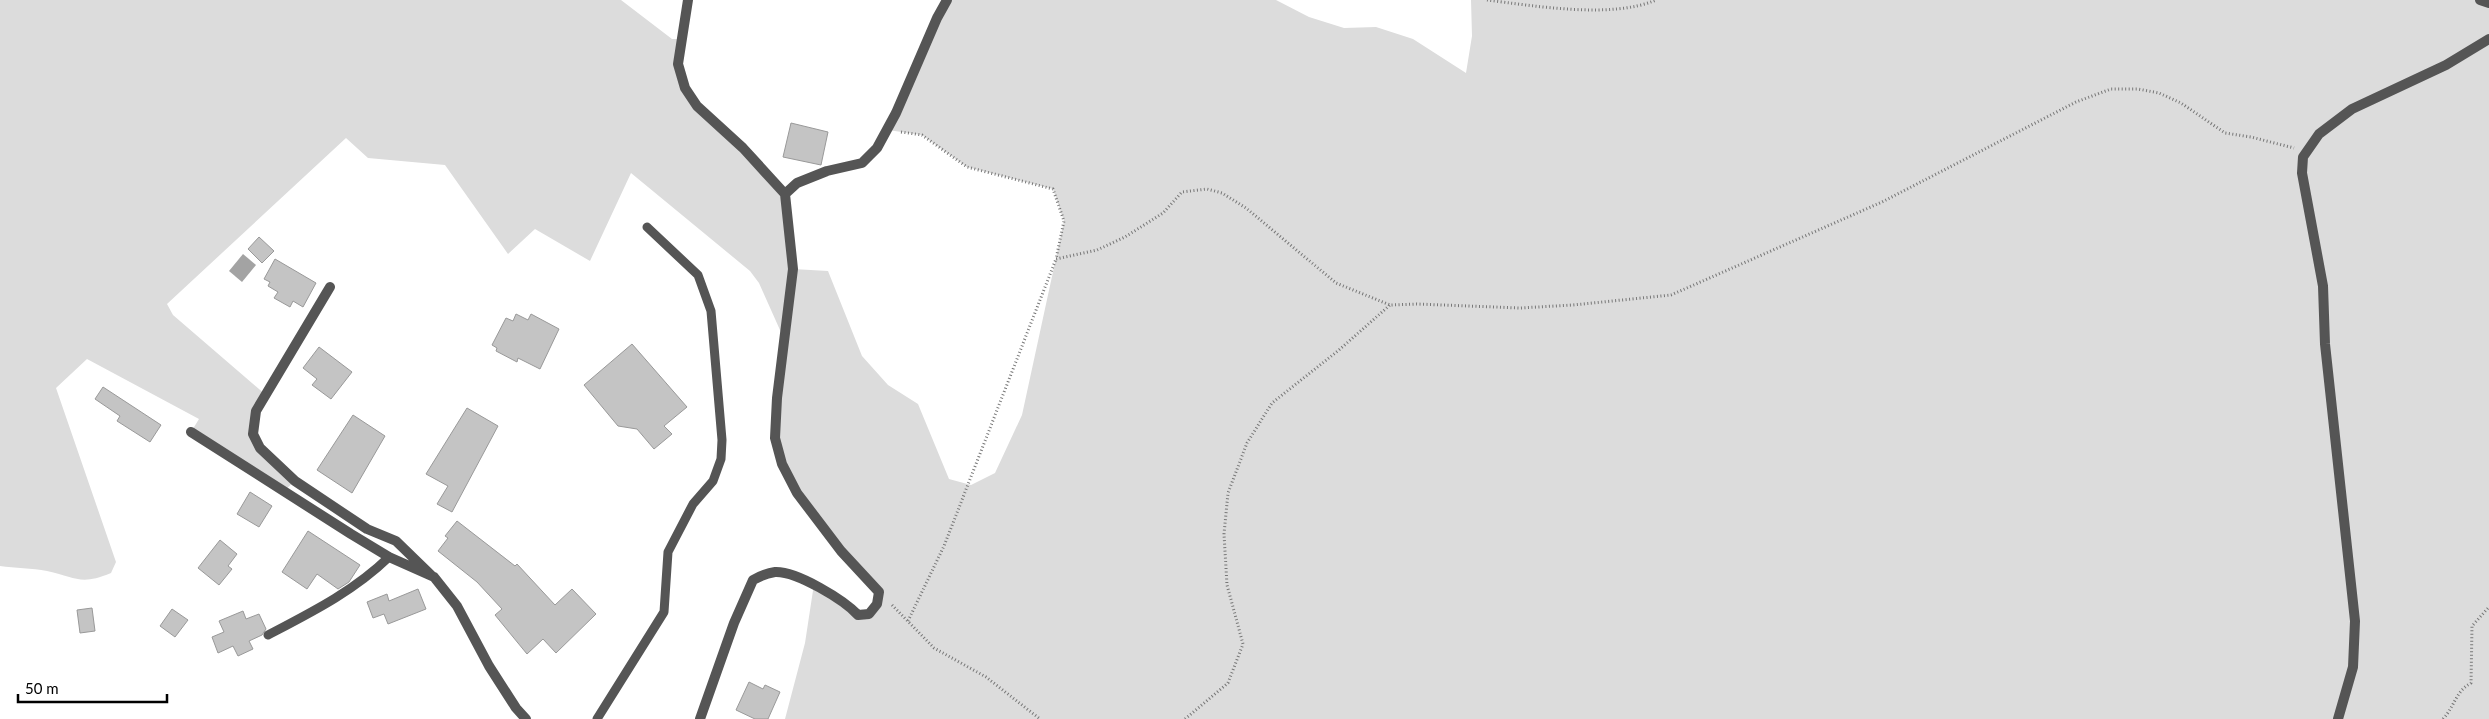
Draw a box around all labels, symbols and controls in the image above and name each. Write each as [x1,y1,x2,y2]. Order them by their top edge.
scale bar [18,672,166,704]
text: 50 m [25,679,59,697]

